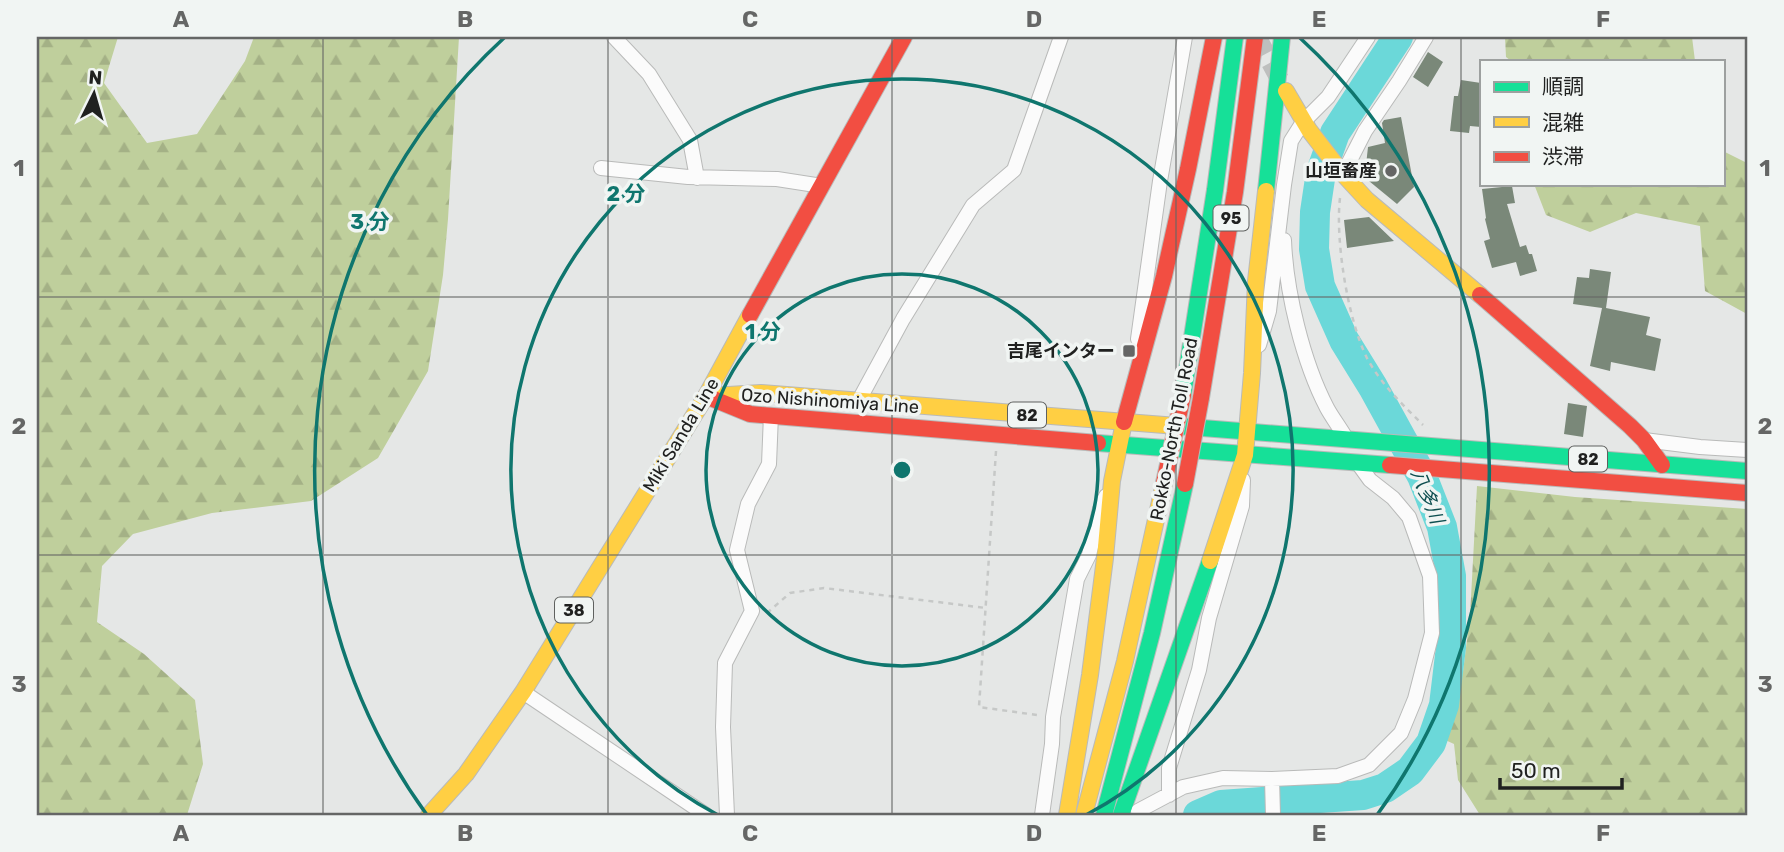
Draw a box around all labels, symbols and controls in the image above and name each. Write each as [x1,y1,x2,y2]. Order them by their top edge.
text: A [173,5,190,33]
text: B [457,5,473,33]
text: C [742,5,758,33]
text: D [1026,5,1042,33]
text: E [1312,5,1326,33]
text: F [1596,5,1610,33]
north arrow [60,60,130,130]
legend [1480,60,1724,186]
text: N [88,66,103,90]
text: 順調 [1542,74,1584,99]
text: 混雑 [1542,110,1584,135]
text: 渋滞 [1542,144,1584,169]
text: 1 [13,154,25,182]
text: 1 [1759,154,1771,182]
place label: 山垣畜産 [1305,160,1377,182]
marker: 山垣畜産 [1383,163,1399,179]
text: 2 分 [606,181,646,206]
road number: 95 [1214,206,1248,230]
text: 3 分 [350,209,390,234]
text: 1 分 [745,319,781,344]
street label: Rokko-North Toll Road [1146,336,1202,522]
place label: 吉尾インター [1007,340,1115,362]
marker: 吉尾インター [1121,343,1137,359]
street label: Miki Sanda Line [638,374,724,496]
street label: Ozo Nishinomiya Line [740,384,920,418]
road number: 82 [1008,402,1046,428]
text: 2 [12,412,26,440]
text: 2 [1758,412,1772,440]
road number: 82 [1569,446,1607,472]
centre of rings [890,458,914,482]
water label: 八多川 [1406,465,1450,529]
road number: 38 [555,597,593,622]
text: 3 [11,670,27,698]
text: 3 [1757,670,1773,698]
scale bar [1500,747,1623,791]
text: 50 m [1511,758,1561,783]
text: A [173,819,190,847]
text: B [457,819,473,847]
text: C [742,819,758,847]
text: D [1026,819,1042,847]
text: E [1312,819,1326,847]
text: F [1596,819,1610,847]

